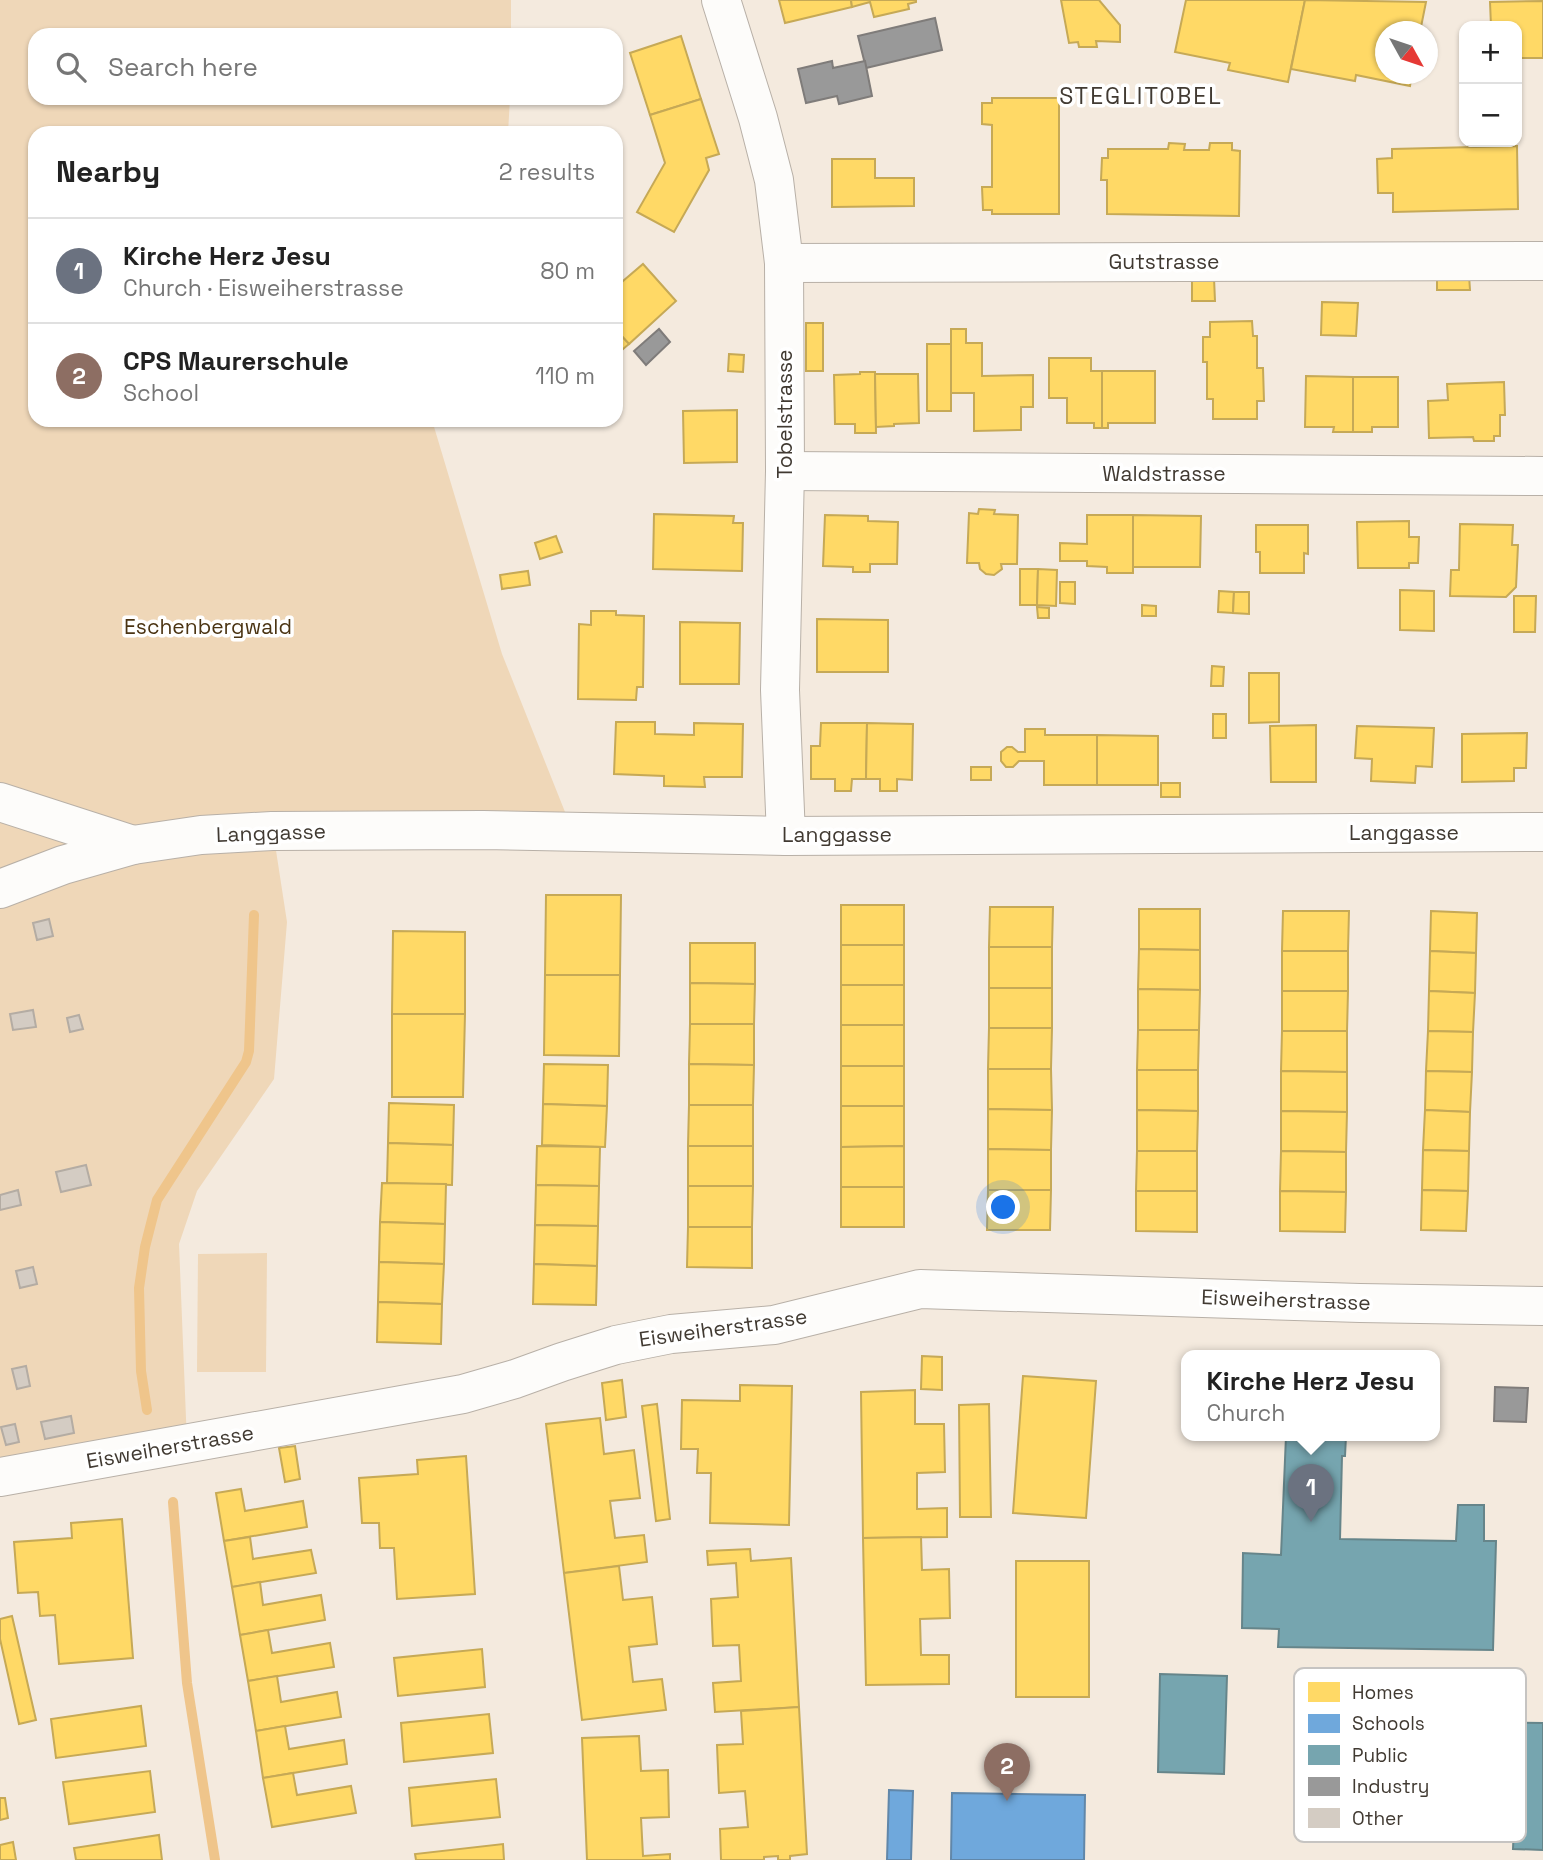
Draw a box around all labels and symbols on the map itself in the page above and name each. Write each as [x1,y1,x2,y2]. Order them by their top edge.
north arrow [1375,21,1438,84]
district label: STEGLITOBEL [1059,81,1223,111]
street label: Gutstrasse [1109,248,1219,275]
street label: Tobelstrasse [771,350,798,478]
street label: Waldstrasse [1102,460,1226,487]
park label: Eschenbergwald [124,613,292,640]
street label: Langgasse [216,817,326,848]
street label: Langgasse [1349,819,1459,846]
street label: Langgasse [782,821,892,848]
your location [986,1190,1020,1224]
street label: Eisweiherstrasse [1201,1283,1371,1316]
street label: Eisweiherstrasse [637,1302,809,1353]
street label: Eisweiherstrasse [84,1418,256,1475]
pin: 1 [1288,1464,1334,1522]
legend [1294,1668,1526,1842]
text: Homes [1352,1680,1414,1705]
text: Schools [1352,1711,1425,1736]
pin: 2 [984,1743,1030,1801]
text: Public [1352,1743,1408,1768]
text: Industry [1352,1774,1429,1799]
text: Other [1352,1806,1404,1831]

